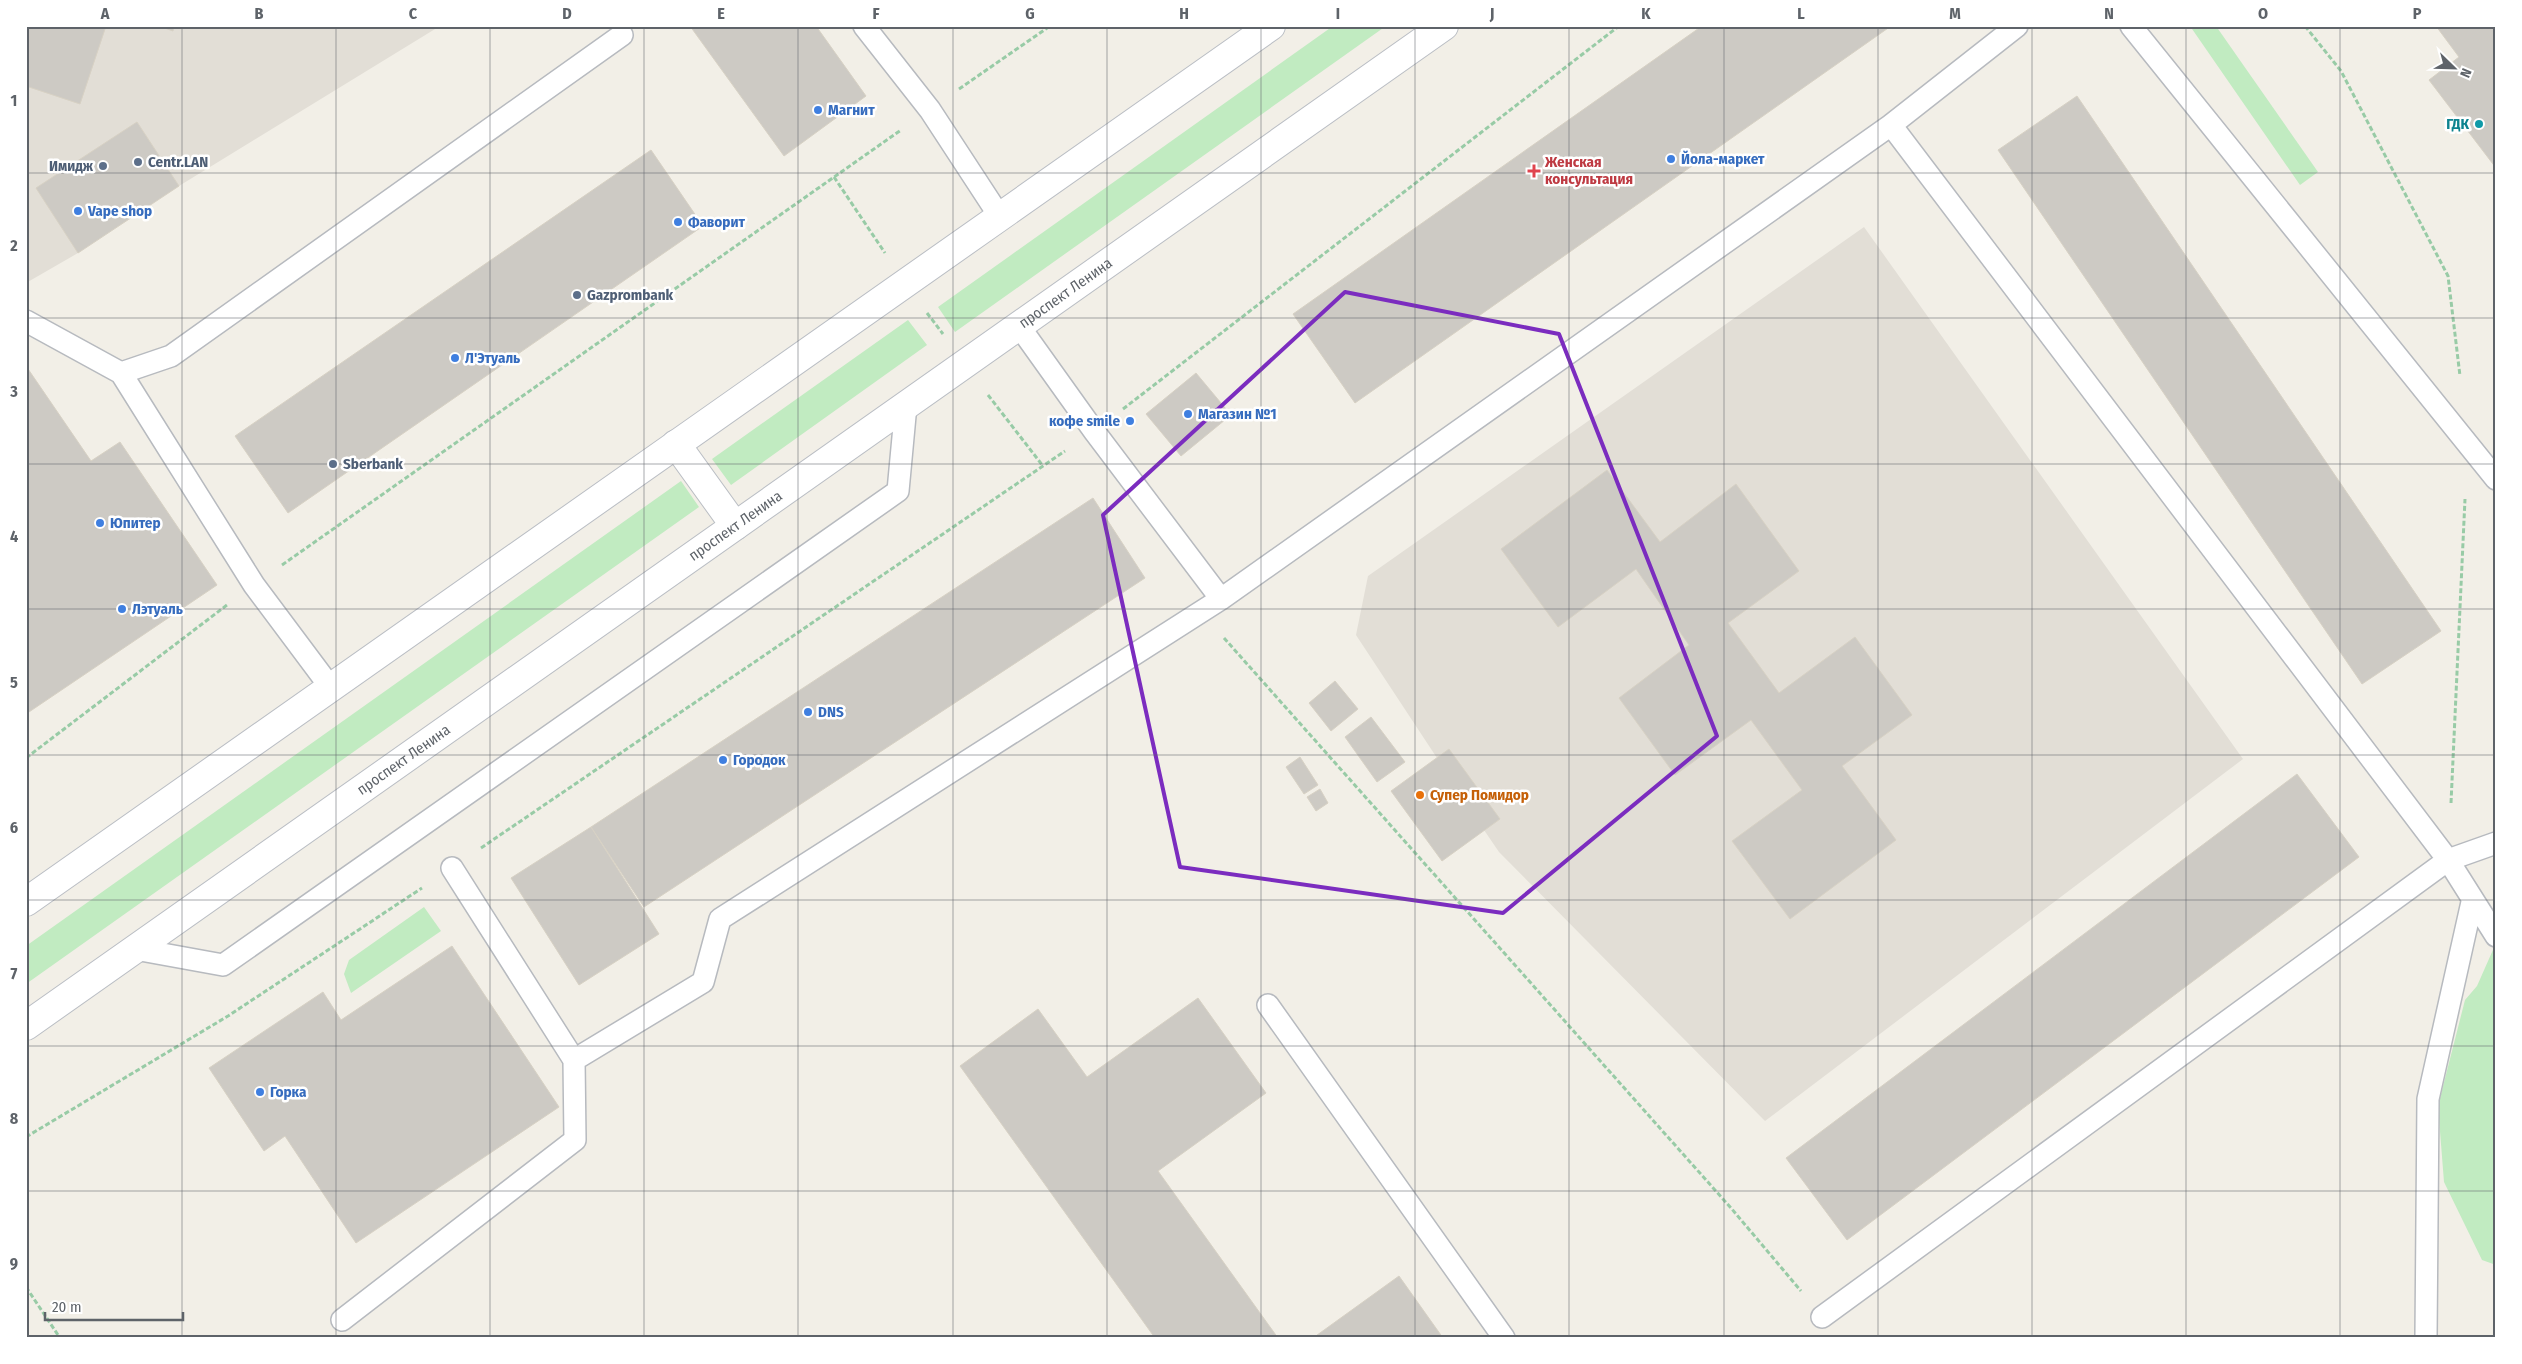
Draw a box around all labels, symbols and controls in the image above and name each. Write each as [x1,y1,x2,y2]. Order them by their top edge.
text: A [100,4,110,23]
text: B [255,4,264,23]
text: C [409,4,418,23]
text: D [562,4,572,23]
text: E [717,4,725,23]
text: F [872,4,880,23]
text: G [1025,4,1035,23]
text: H [1179,4,1189,23]
text: I [1336,4,1340,23]
text: J [1489,4,1494,23]
text: K [1641,4,1651,23]
text: L [1797,4,1805,23]
text: M [1949,4,1961,23]
text: N [2104,4,2114,23]
text: O [2258,4,2268,23]
text: P [2413,4,2422,23]
north arrow [2430,42,2480,92]
text: N [2456,66,2475,80]
text: 1 [11,91,17,110]
place label: Магнит [828,101,875,119]
marker: Магнит [812,104,824,116]
place label: ГДК [2446,115,2469,133]
marker: ГДК [2473,118,2485,130]
place label: Йола-маркет [1681,150,1765,168]
place label: Centr.LAN [148,153,208,171]
place label: Женская консультация [1544,153,1633,188]
marker: Йола-маркет [1665,153,1677,165]
marker: Centr.LAN [132,156,144,168]
place label: Имидж [49,157,94,175]
marker: Имидж [97,160,109,172]
marker: Женская консультация [1527,164,1541,178]
place label: Vape shop [87,202,152,220]
marker: Vape shop [72,205,84,217]
place label: Фаворит [688,213,746,231]
marker: Фаворит [672,216,684,228]
text: 2 [9,236,18,255]
street label: проспект Ленина [1015,254,1116,332]
place label: Gazprombank [587,286,674,304]
marker: Gazprombank [571,289,583,301]
place label: Л'Этуаль [465,349,520,367]
marker: Л'Этуаль [449,352,461,364]
text: 3 [9,382,18,401]
place label: Магазин №1 [1198,405,1277,423]
marker: Магазин №1 [1182,408,1194,420]
place label: кофе smile [1049,412,1120,430]
marker: кофе smile [1124,415,1136,427]
place label: Sberbank [343,455,403,473]
marker: Sberbank [327,458,339,470]
street label: проспект Ленина [685,487,785,565]
place label: Юпитер [110,514,161,532]
marker: Юпитер [94,517,106,529]
text: 4 [10,527,18,546]
place label: Лэтуаль [132,600,183,618]
marker: Лэтуаль [116,603,128,615]
text: 5 [10,673,18,692]
place label: DNS [818,703,844,721]
marker: DNS [802,706,814,718]
street label: проспект Ленина [353,721,454,799]
place label: Городок [733,751,786,769]
marker: Городок [717,754,729,766]
place label: Супер Помидор [1430,786,1529,804]
marker: Супер Помидор [1414,789,1426,801]
text: 6 [10,818,18,837]
text: 7 [11,964,18,983]
place label: Горка [270,1083,307,1101]
marker: Горка [254,1086,266,1098]
text: 8 [10,1109,19,1128]
text: 9 [10,1254,18,1273]
scale bar [45,1289,182,1321]
text: 20 m [52,1298,82,1316]

